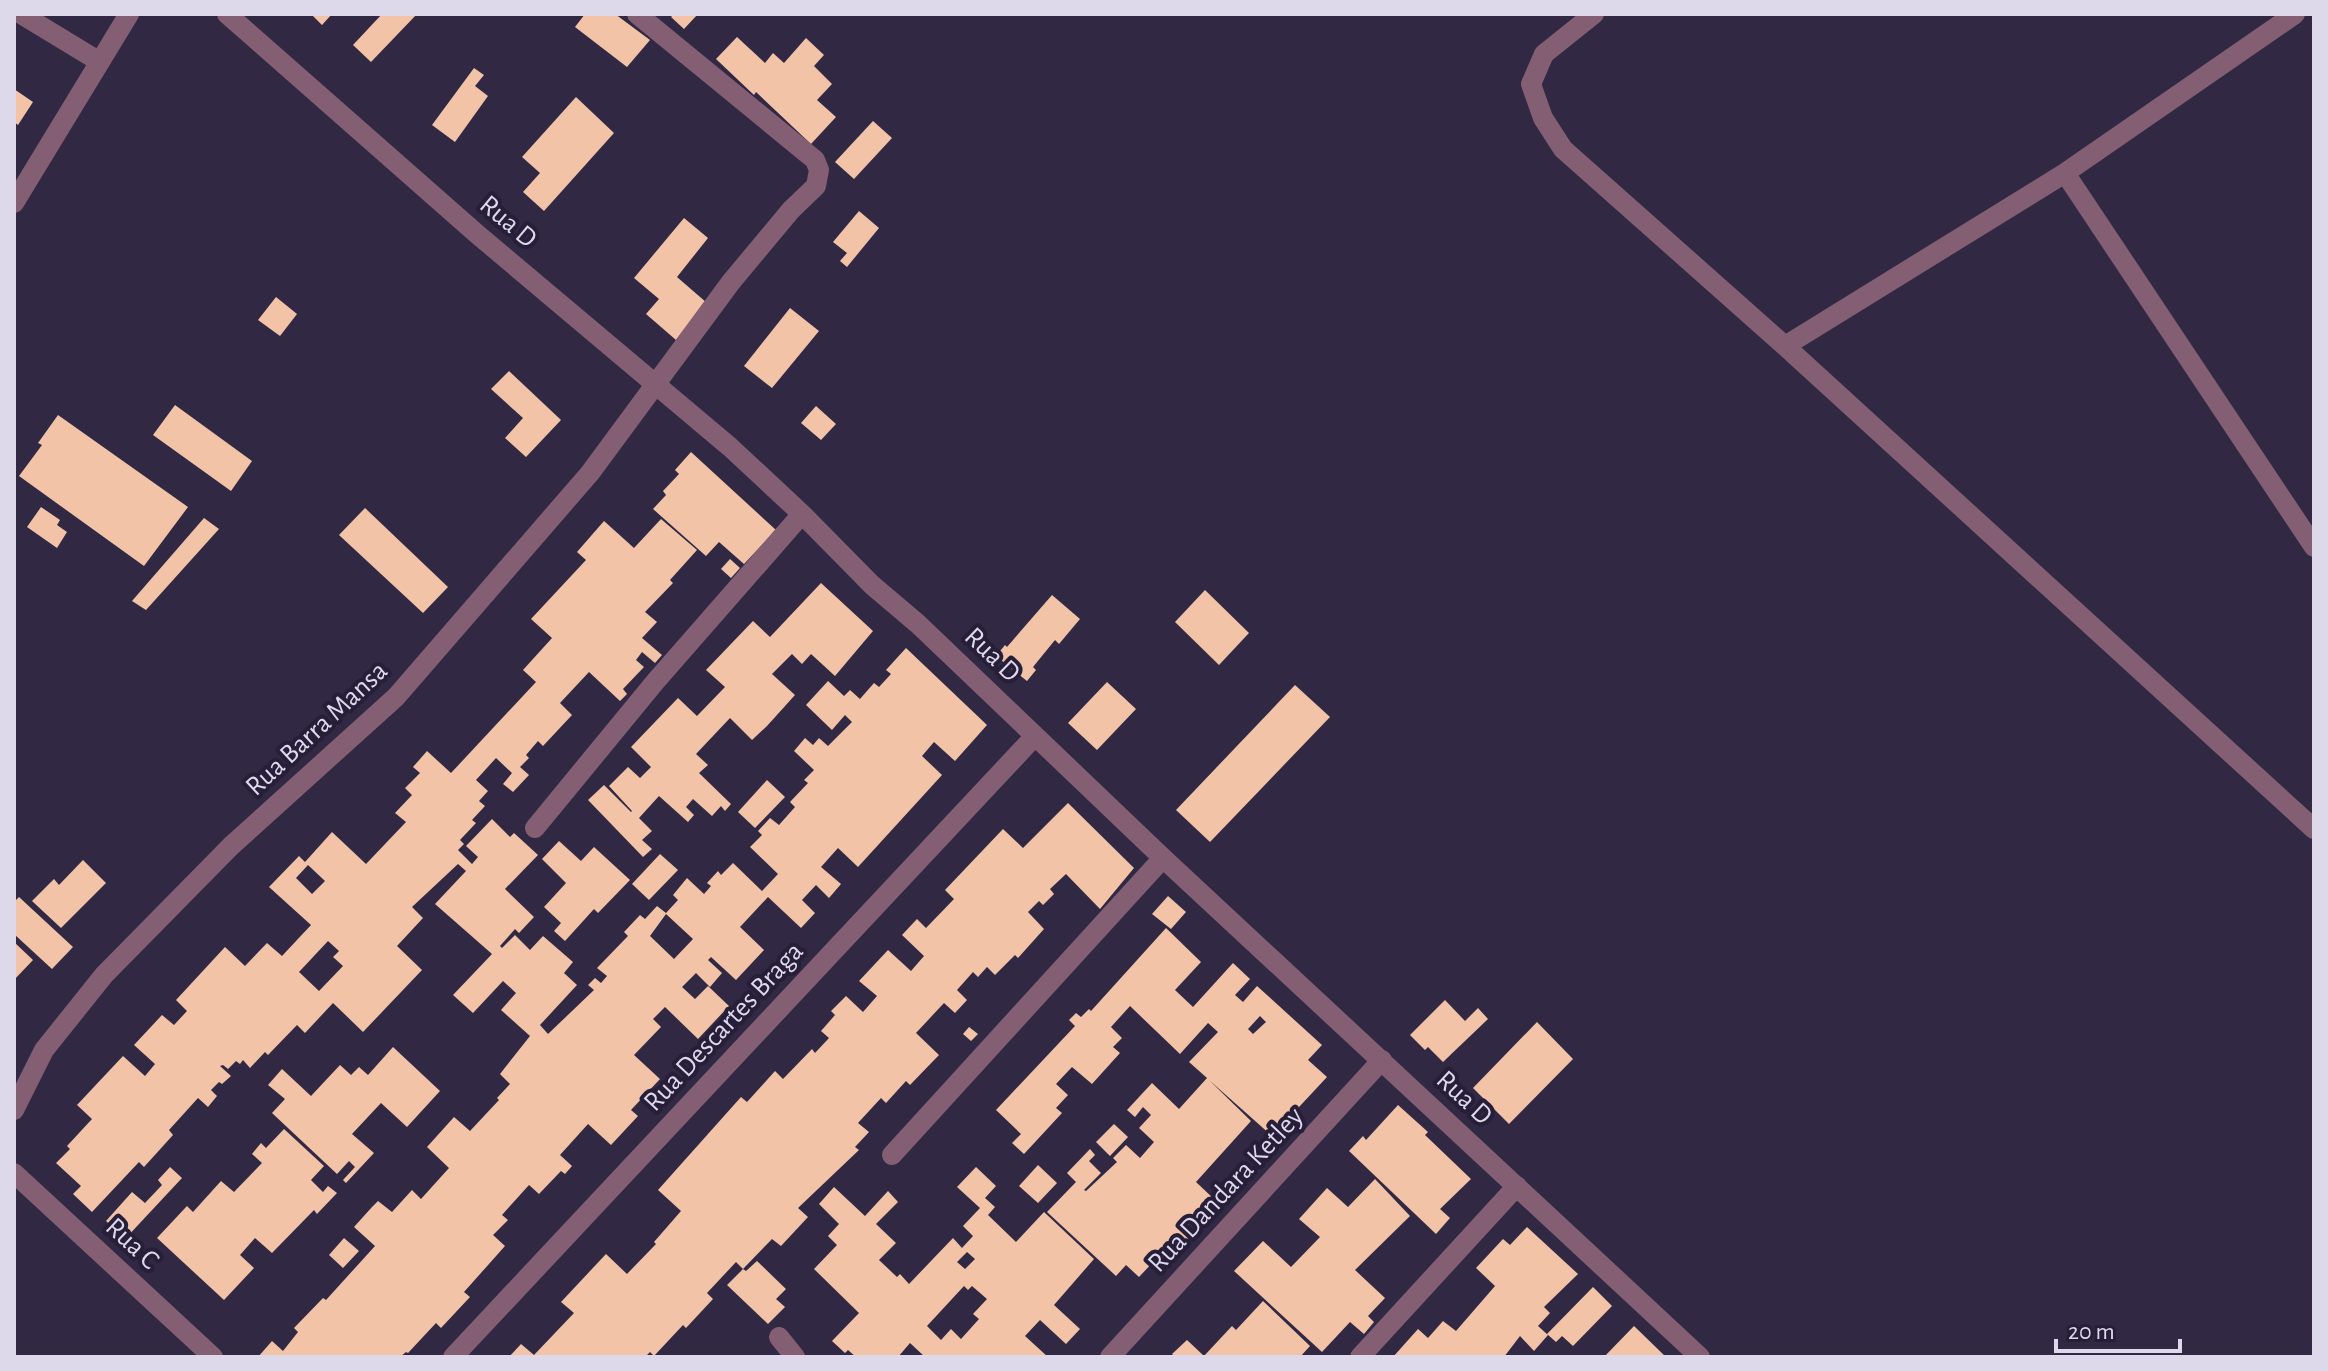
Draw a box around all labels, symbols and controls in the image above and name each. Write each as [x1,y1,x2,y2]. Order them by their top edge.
street label: Rua D [474,190,542,254]
street label: Rua D [959,622,1025,688]
street label: Rua Barra Mansa [241,657,393,801]
street label: Rua Descartes Braga [639,937,809,1117]
street label: Rua D [1431,1066,1497,1130]
street label: Rua Dandara Ketley [1143,1102,1309,1278]
street label: Rua C [100,1213,164,1275]
scale bar [2056,1303,2180,1353]
text: 20 m [2068,1320,2115,1344]

